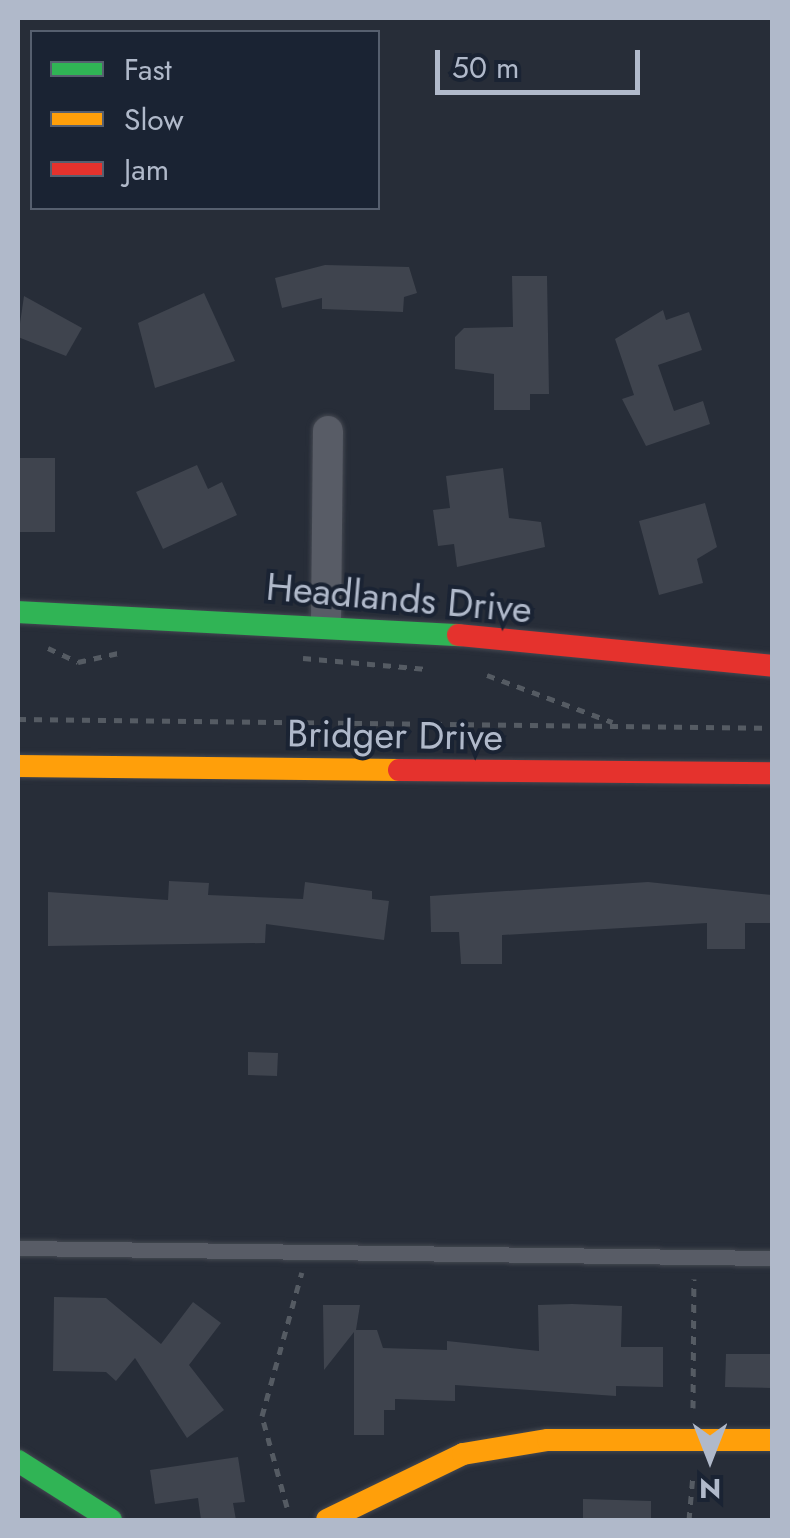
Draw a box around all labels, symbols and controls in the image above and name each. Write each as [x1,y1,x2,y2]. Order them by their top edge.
legend [30,30,380,210]
scale bar [440,30,645,92]
text: 50 m [452,46,519,89]
text: Fast [124,48,172,91]
text: Slow [124,98,184,141]
text: Jam [124,148,169,191]
street label: Headlands Drive [264,564,534,632]
street label: Bridger Drive [287,710,503,760]
north arrow [660,1408,760,1508]
text: N [699,1468,721,1509]

